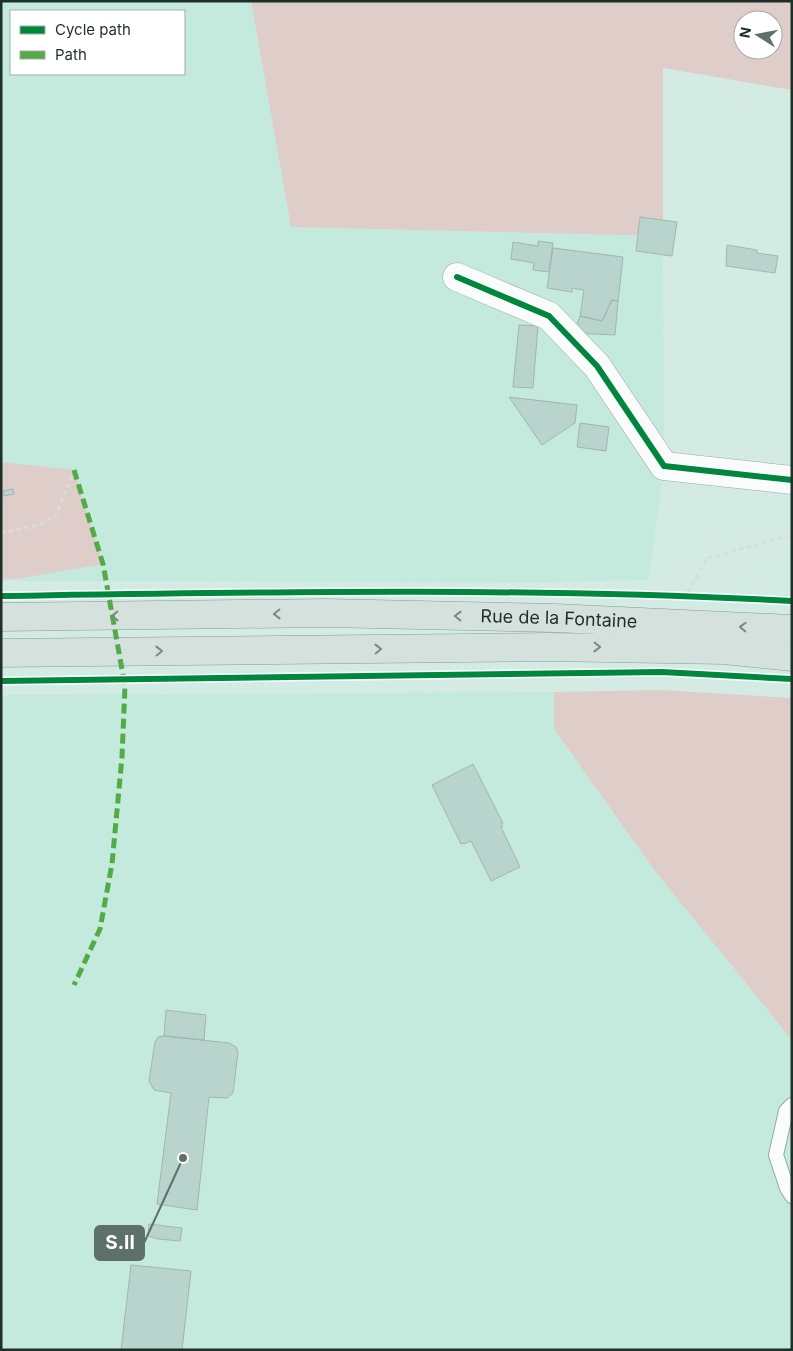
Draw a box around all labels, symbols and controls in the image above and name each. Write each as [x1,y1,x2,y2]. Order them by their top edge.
legend [10,10,185,75]
north arrow [733,10,783,60]
text: Cycle path [55,20,131,39]
text: N [735,26,754,39]
text: Path [55,45,87,64]
street label: Rue de la Fontaine [480,605,638,632]
one-way arrow [273,608,281,619]
one-way arrow [111,611,118,621]
one-way arrow [454,611,462,621]
one-way arrow [739,621,747,632]
one-way arrow [594,642,601,652]
one-way arrow [374,644,382,654]
one-way arrow [156,646,164,656]
callout: S.II [95,1226,144,1260]
text: S.II [105,1231,135,1254]

